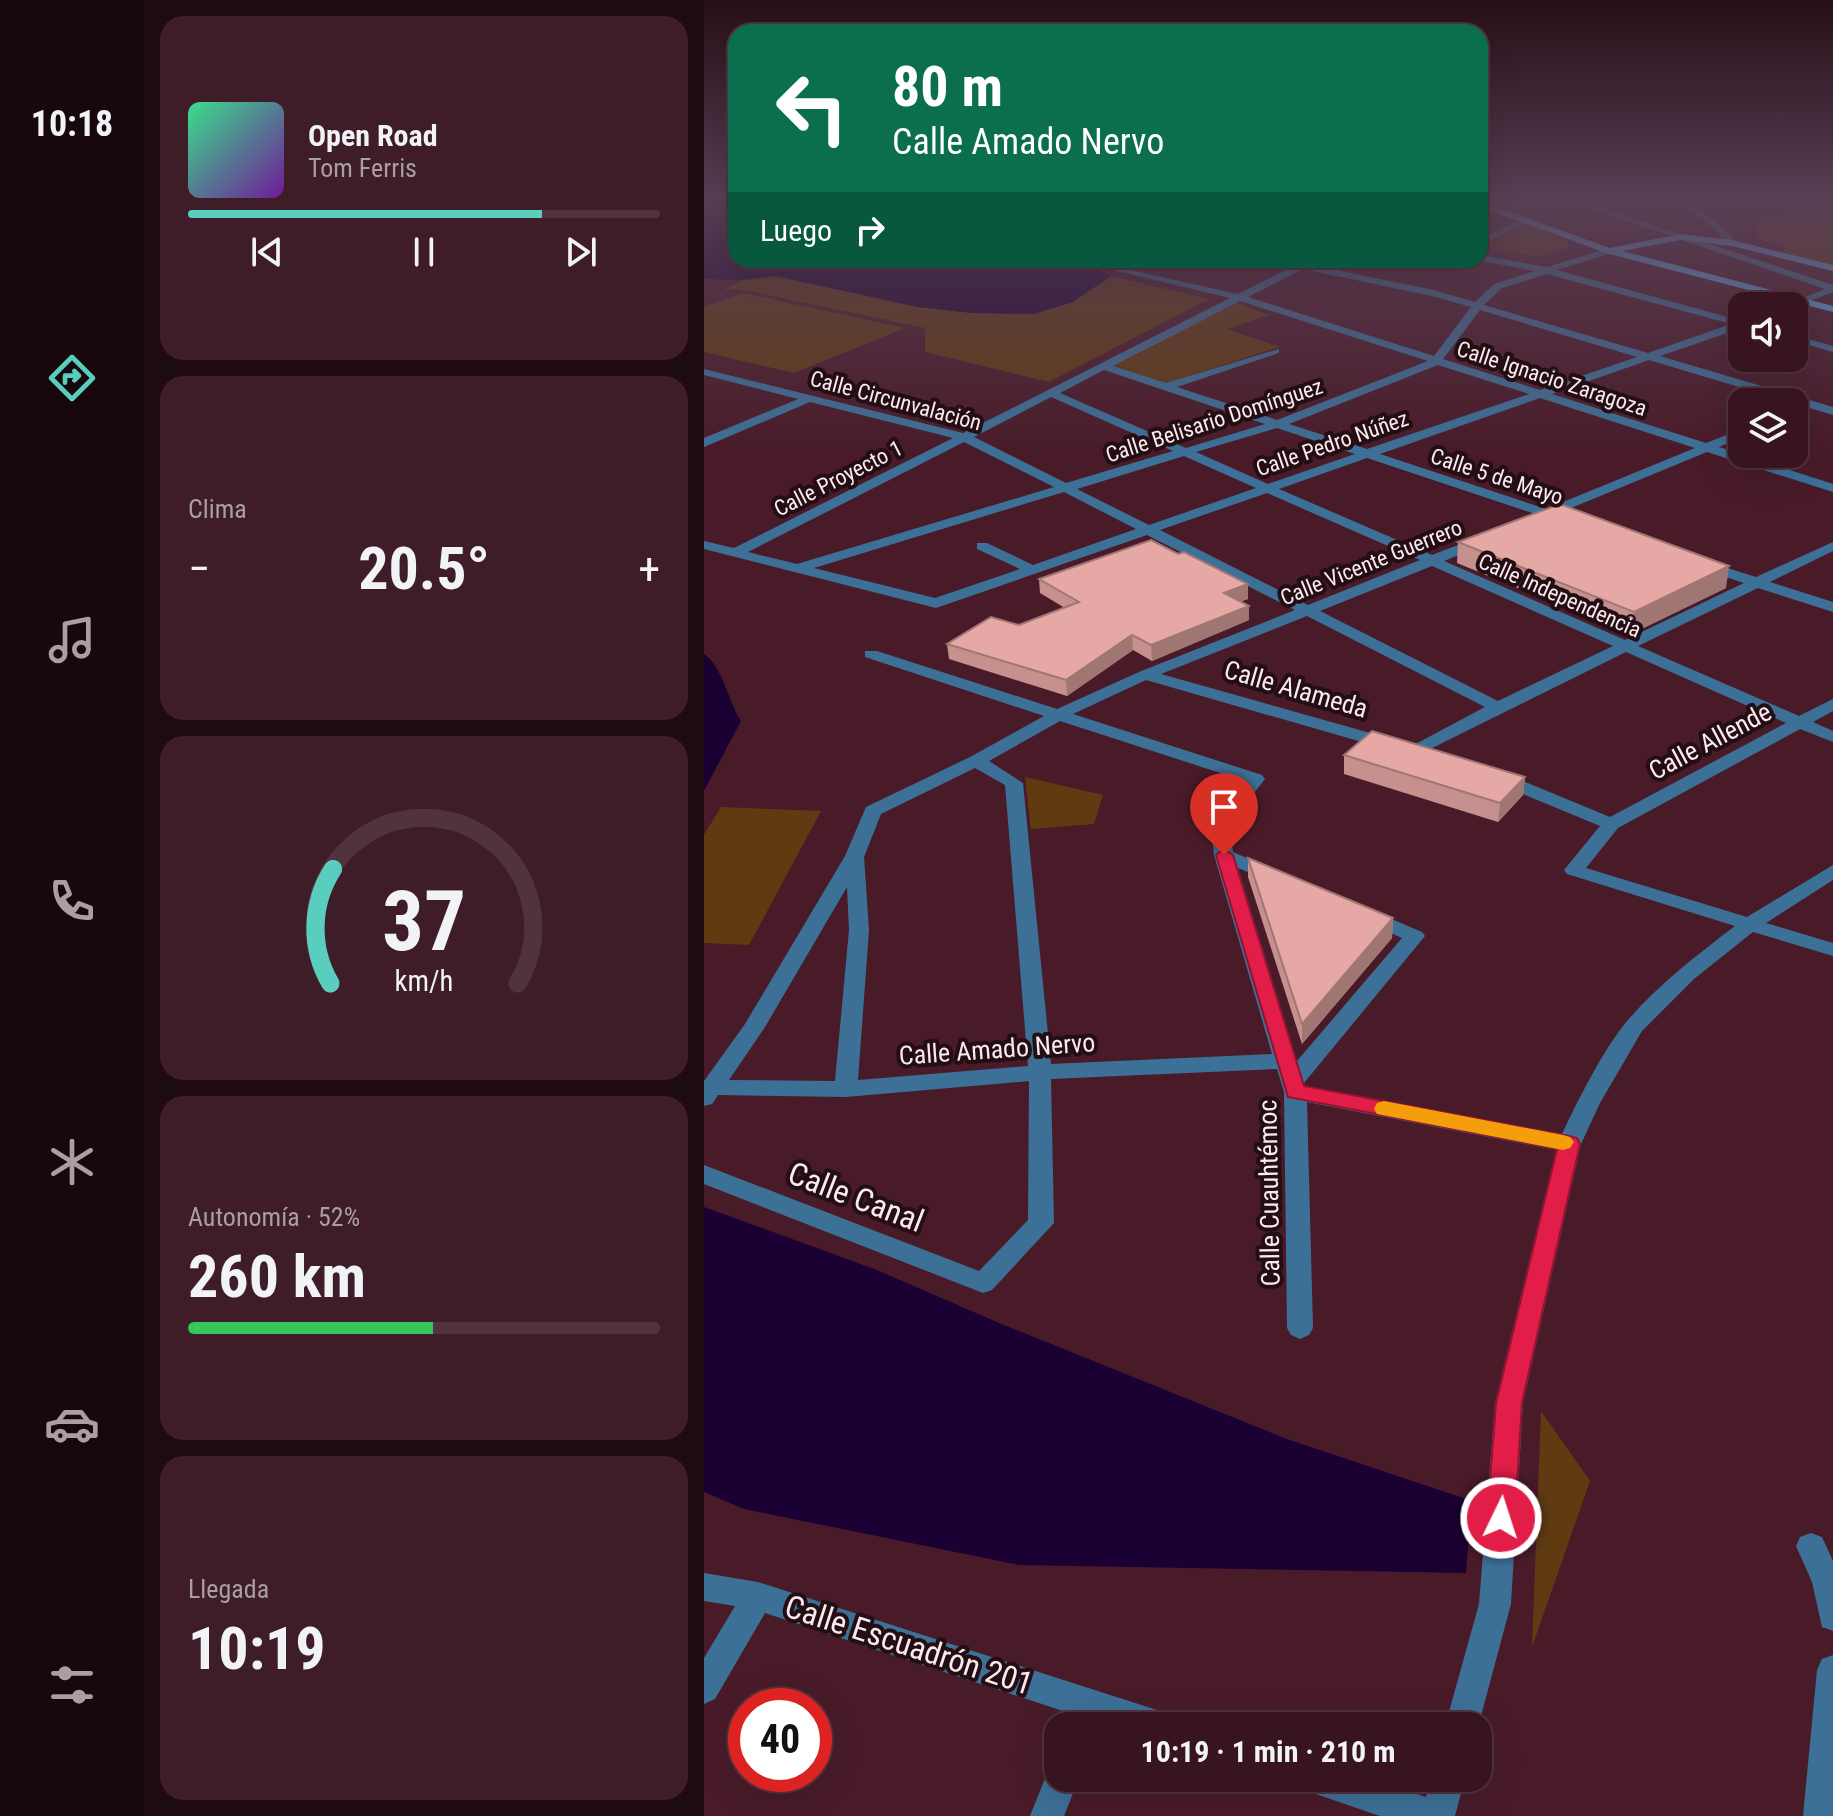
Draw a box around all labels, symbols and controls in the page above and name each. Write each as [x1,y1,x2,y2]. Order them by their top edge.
text: 80 m [892,54,1003,120]
icon: left [760,56,864,160]
text: 10:18 [31,103,113,145]
text: Open Road [308,118,438,153]
text: Calle Amado Nervo [892,121,1164,163]
text: Tom Ferris [308,153,417,183]
icon: right [848,208,892,252]
text: Luego [760,213,832,248]
icon: previous [245,230,289,274]
icon: pause [402,230,446,274]
icon: next [559,230,603,274]
map controls [1728,292,1808,468]
button: sound [1728,292,1808,372]
street label: Calle Ignacio Zaragoza [1454,336,1650,421]
icon: directions [44,350,100,406]
street label: Calle Circunvalación [808,366,984,435]
street label: Calle Belisario Domínguez [1102,374,1326,467]
button: layers [1728,388,1808,468]
street label: Calle Pedro Núñez [1253,406,1412,481]
street label: Calle Proyecto 1 [770,435,907,522]
street label: Calle 5 de Mayo [1428,443,1566,510]
text: Clima [188,494,247,524]
street label: Calle Vicente Guerrero [1277,515,1466,610]
text: 20.5° [358,533,490,604]
text: − [188,543,210,595]
text: + [638,543,660,595]
street label: Calle Independencia [1475,548,1645,643]
icon: music [44,612,100,668]
street label: Calle Alameda [1221,654,1371,724]
street label: Calle Allende [1644,696,1776,786]
pin [1190,773,1258,855]
icon: arrive [1202,785,1246,829]
icon: phone [44,873,100,929]
text: 37 [382,873,466,970]
text: km/h [395,964,453,998]
street label: Calle Amado Nervo [898,1027,1096,1071]
street label: Calle Cuauhtémoc [1252,1099,1286,1287]
icon: climate [44,1134,100,1190]
street label: Calle Canal [783,1154,929,1240]
text: Autonomía · 52% [188,1202,360,1232]
text: 260 km [188,1241,366,1312]
icon: car [44,1396,100,1452]
position arrow [1459,1476,1543,1560]
text: Llegada [188,1574,269,1604]
street label: Calle Escuadrón 201 [780,1587,1038,1703]
text: 10:19 [188,1613,326,1684]
icon: filters [44,1657,100,1713]
speed limit sign: 40 [728,1688,832,1792]
text: 10:19 · 1 min · 210 m [1141,1734,1395,1769]

